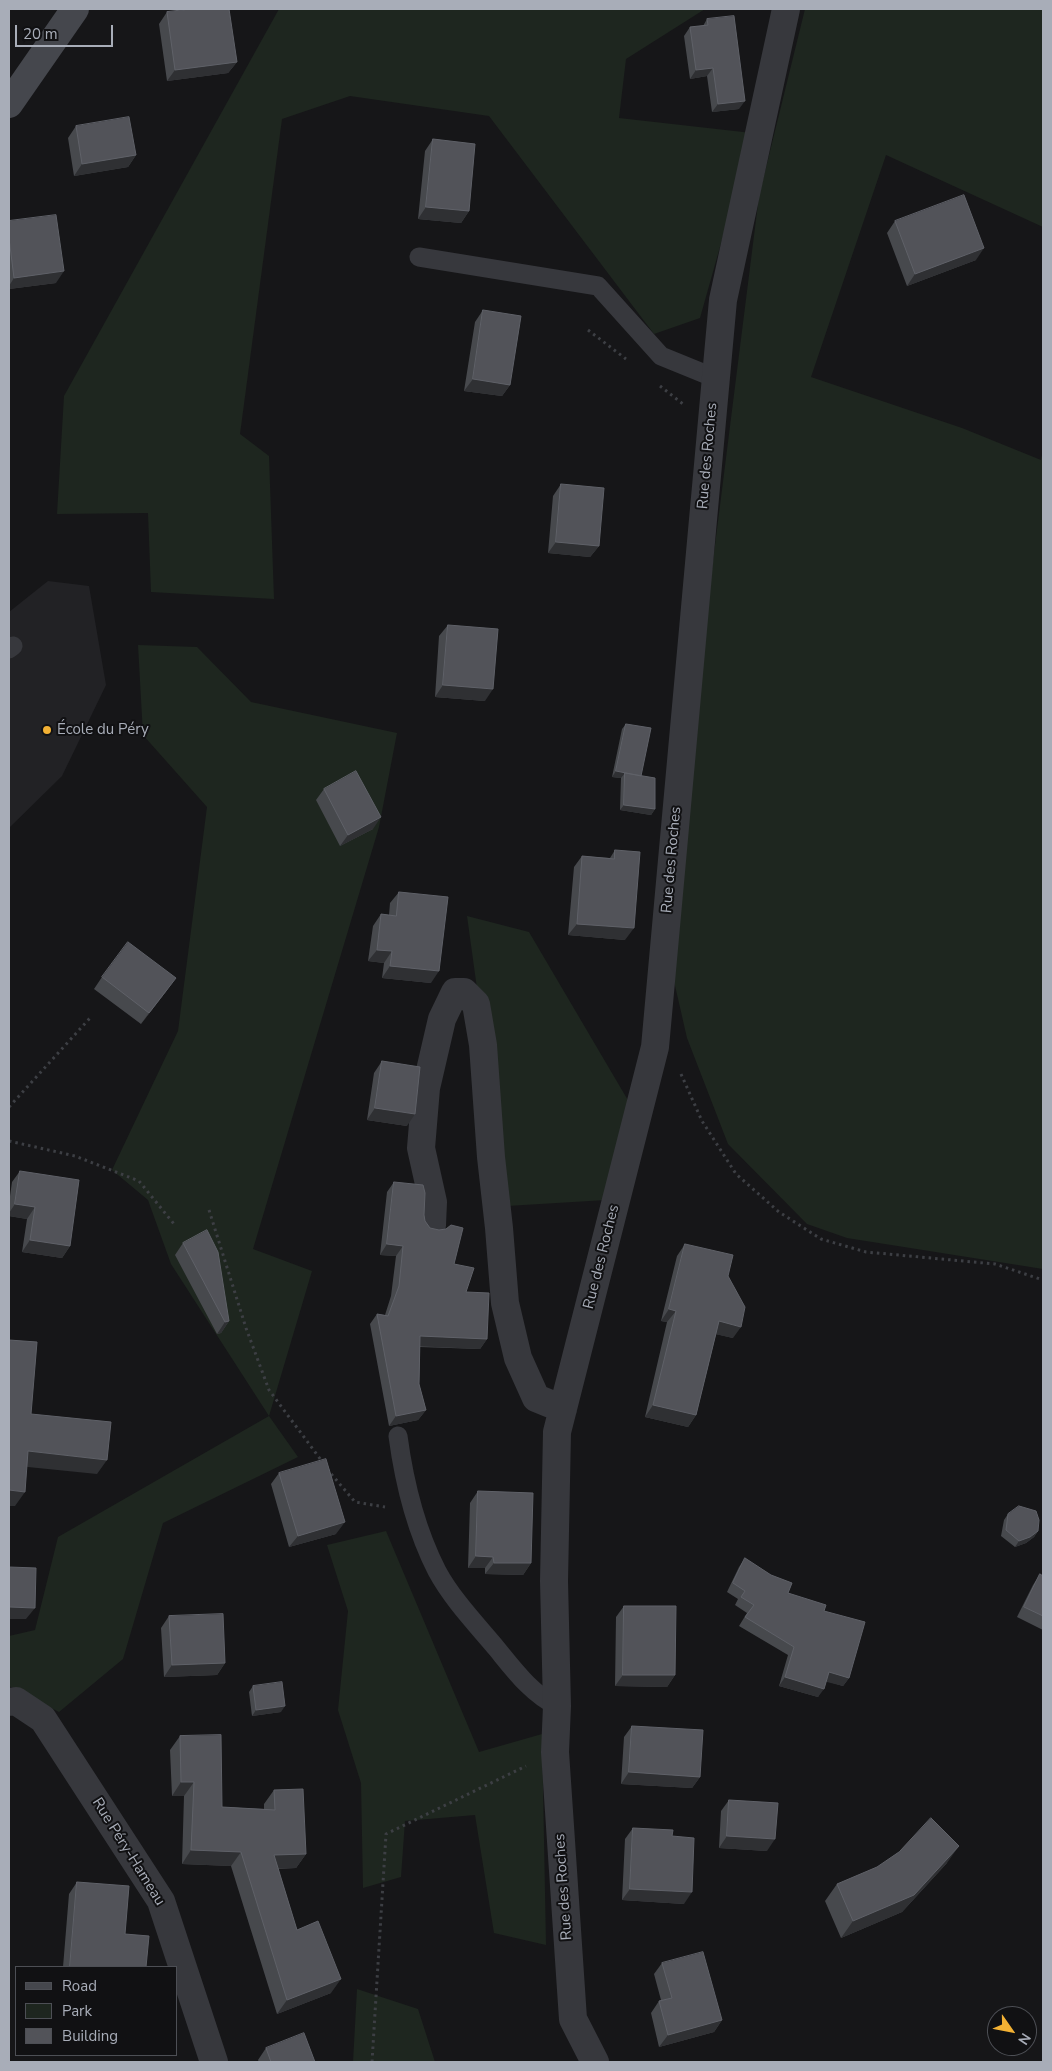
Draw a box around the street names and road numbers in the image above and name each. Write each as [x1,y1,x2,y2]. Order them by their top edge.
street label: Rue des Roches [694,402,722,510]
street label: Rue des Roches [658,806,686,914]
street label: Rue des Roches [580,1203,624,1311]
street label: Rue Péry-Hameau [88,1795,168,1909]
street label: Rue des Roches [551,1833,577,1941]

